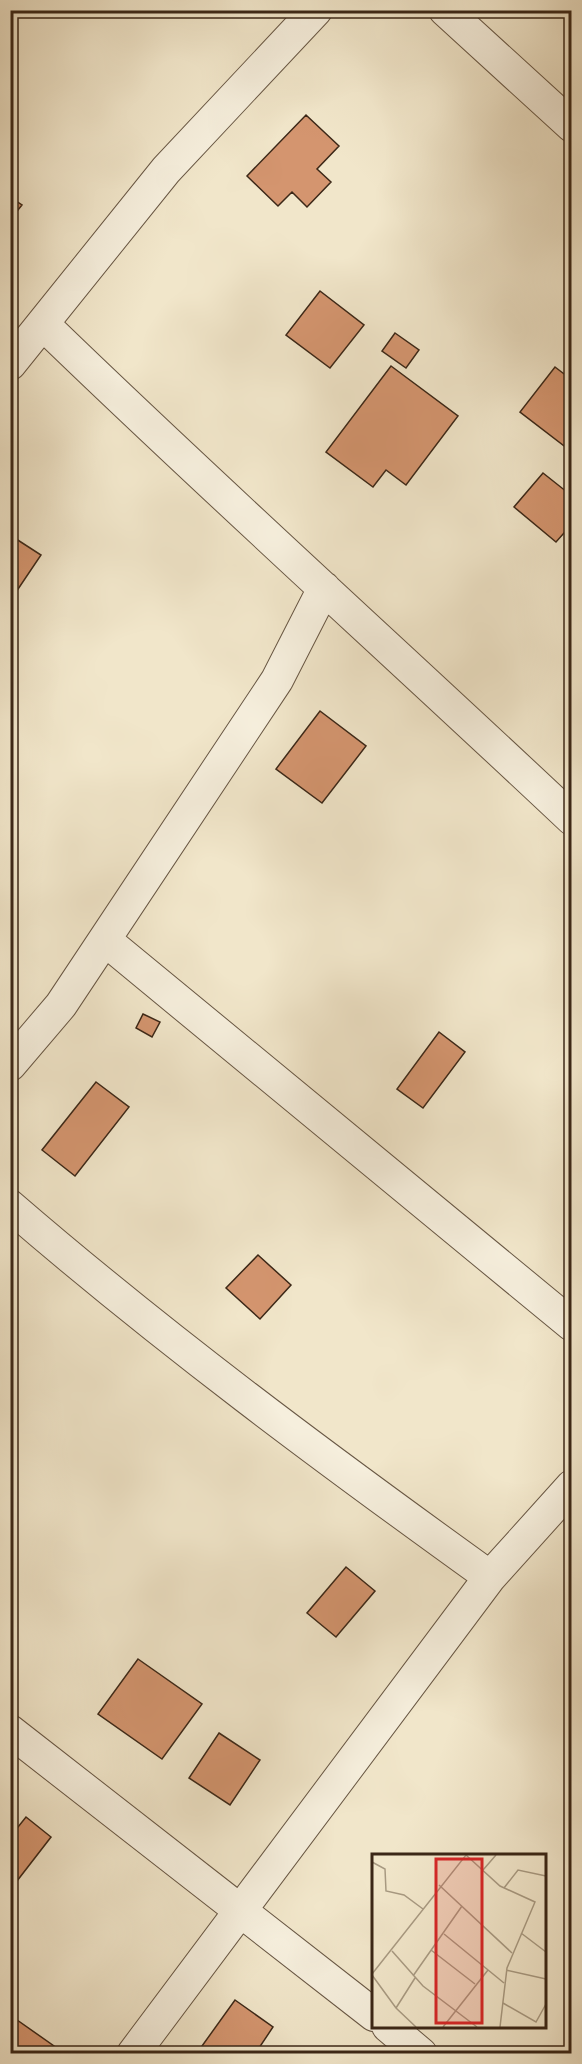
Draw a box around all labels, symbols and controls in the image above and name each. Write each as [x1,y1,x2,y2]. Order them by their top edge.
inset map [372,1854,546,2028]

